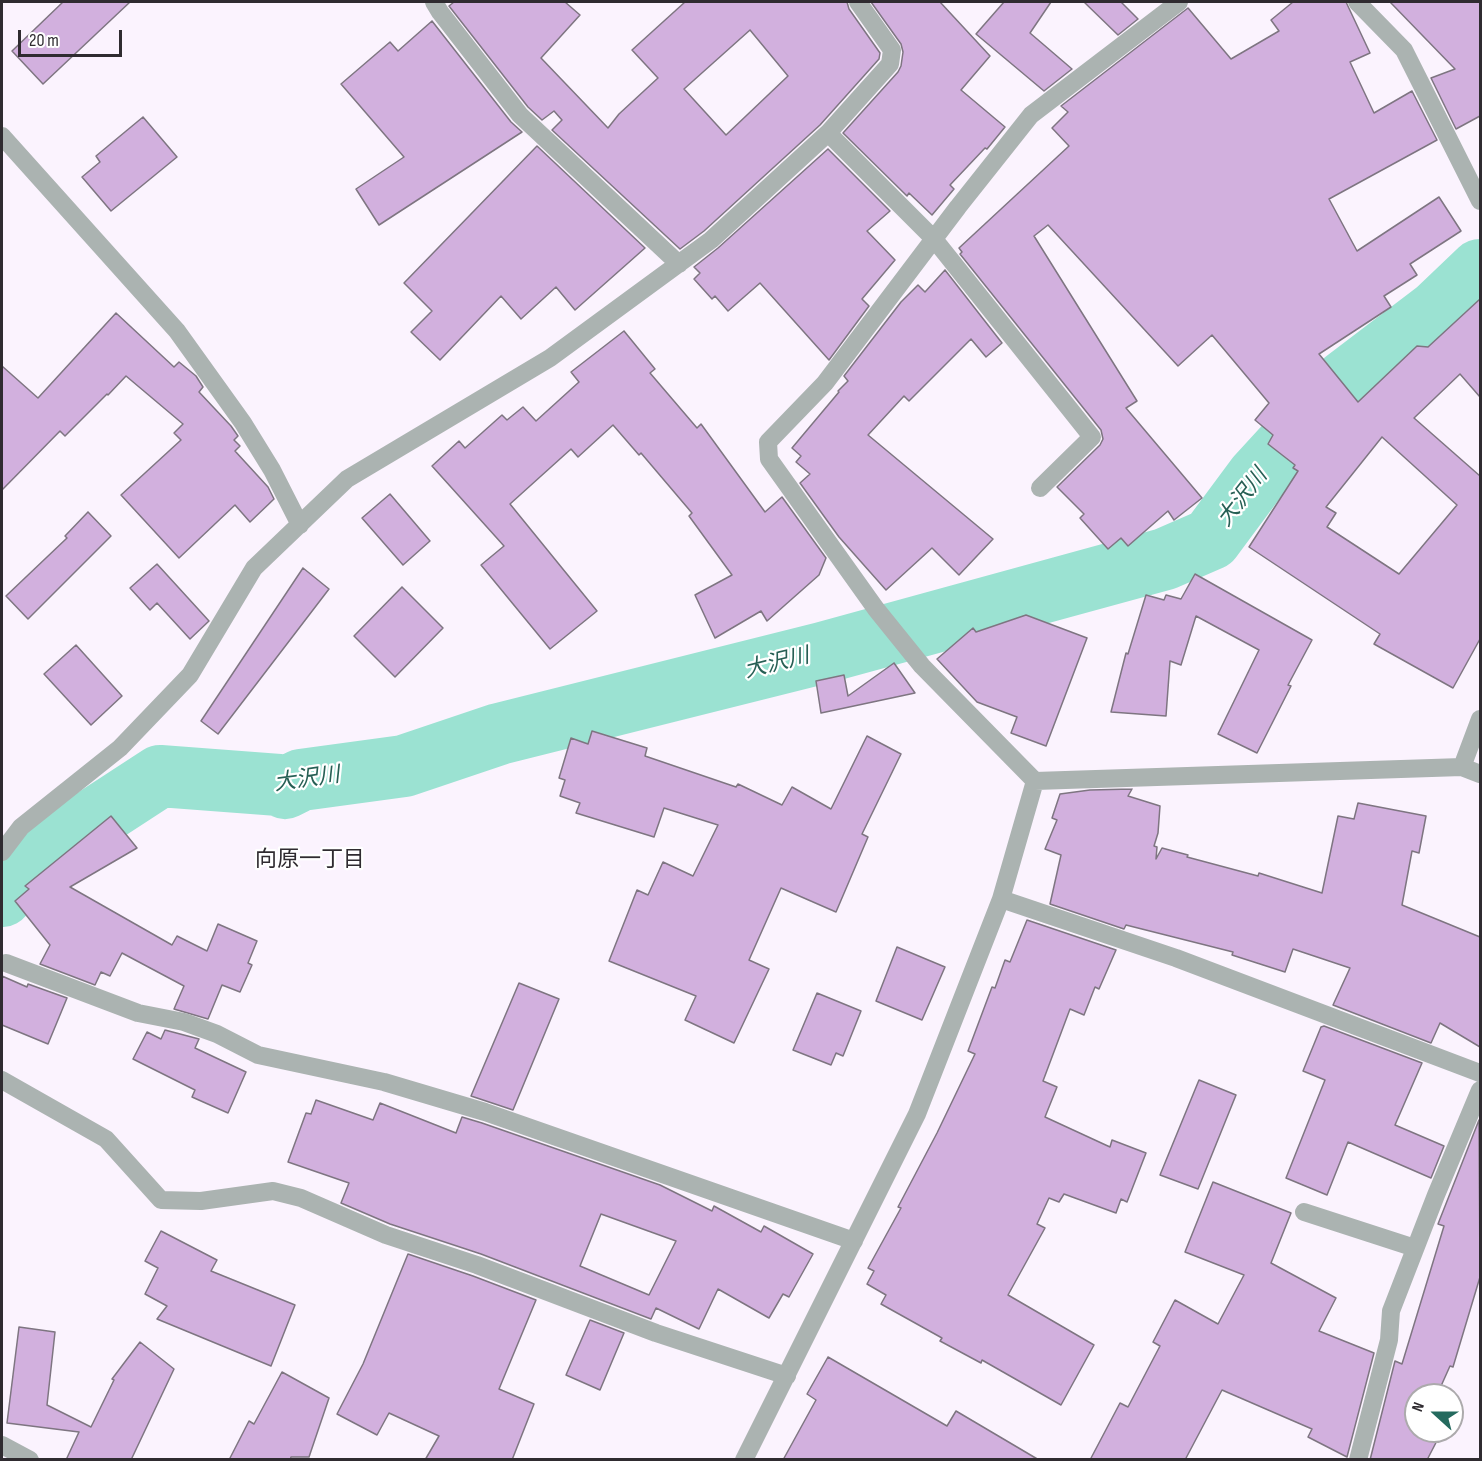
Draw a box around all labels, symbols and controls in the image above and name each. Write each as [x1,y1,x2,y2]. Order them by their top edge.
scale bar [21,18,124,56]
text: 20 m [29,30,59,51]
water label: 大沢川 [1212,464,1274,532]
water label: 大沢川 [742,643,812,685]
water label: 大沢川 [272,762,342,798]
district label: 向原一丁目 [255,847,365,873]
north arrow [1404,1383,1464,1443]
text: N [1408,1400,1429,1414]

